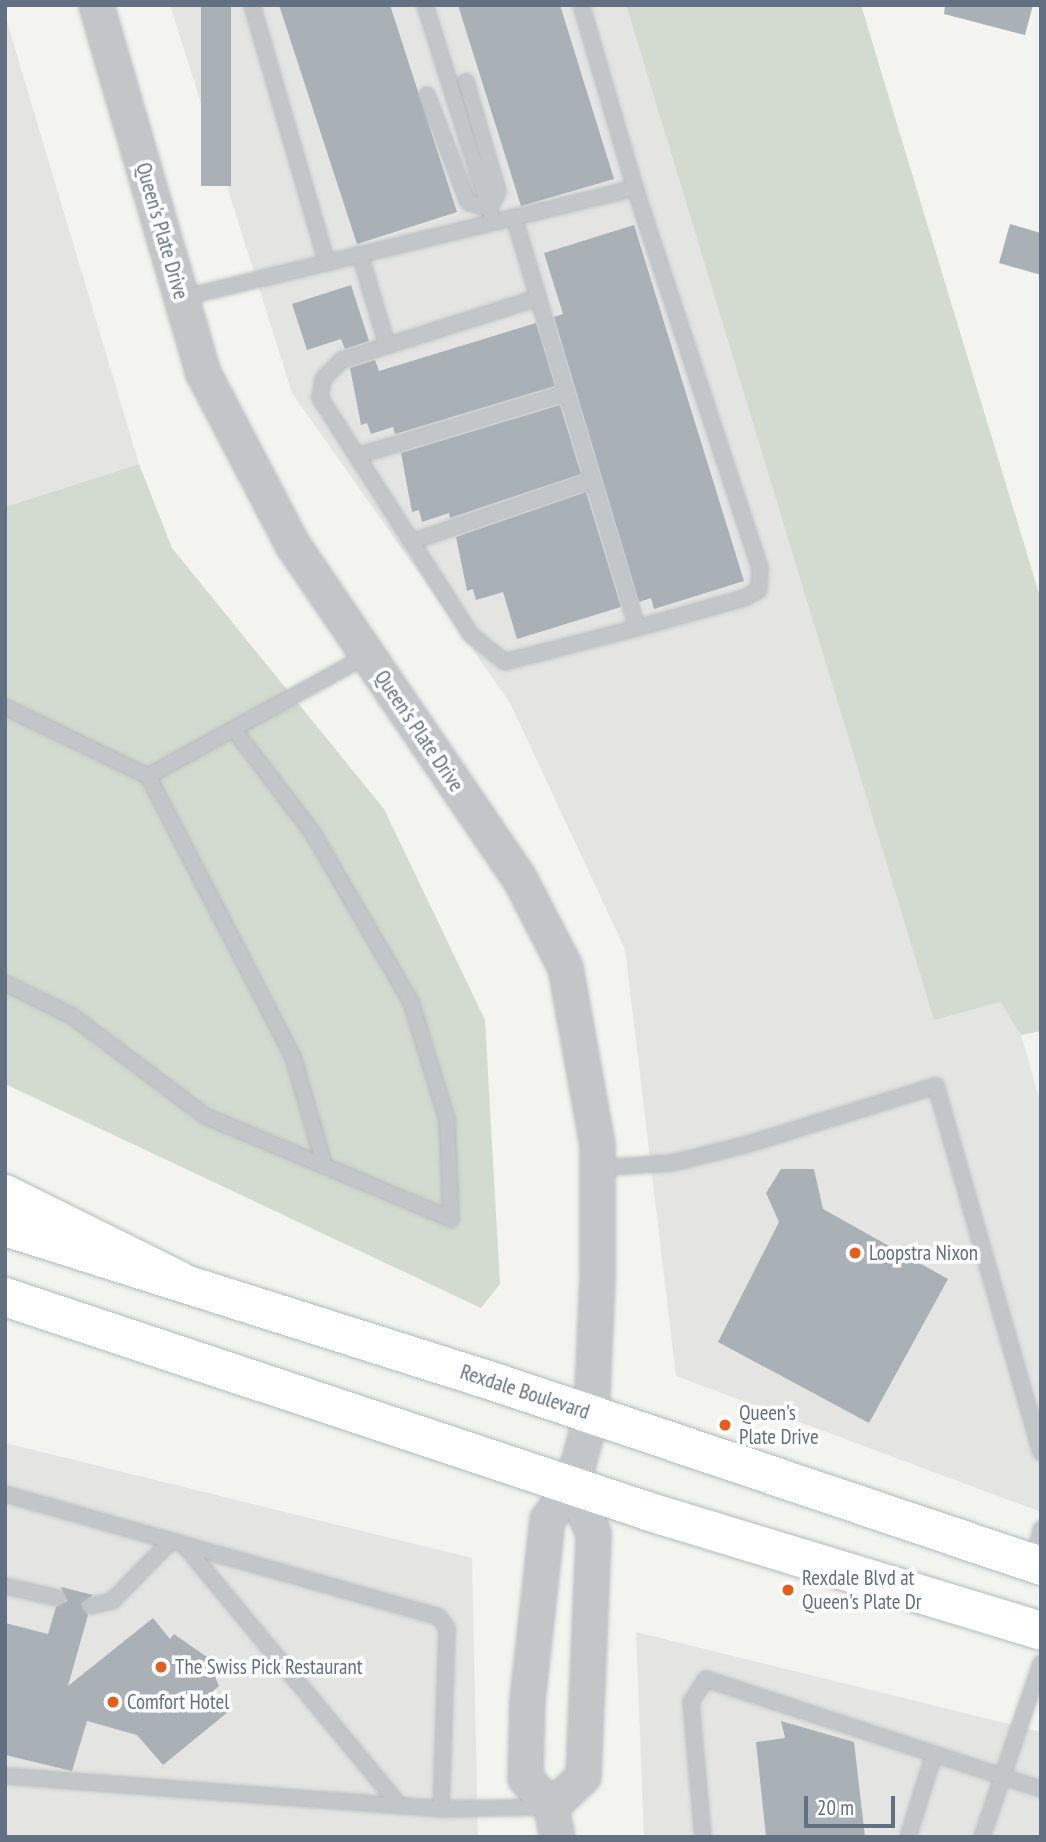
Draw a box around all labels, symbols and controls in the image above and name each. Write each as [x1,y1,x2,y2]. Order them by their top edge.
street label: Queen's Plate Drive [130,160,194,302]
street label: Queen's Plate Drive [369,666,469,796]
place label: Loopstra Nixon [869,1240,978,1266]
marker: Loopstra Nixon [847,1245,863,1261]
street label: Rexdale Boulevard [457,1359,593,1425]
place label: Queen's Plate Drive [739,1400,819,1450]
marker: Queen's Plate Drive [717,1417,733,1433]
place label: Rexdale Blvd at Queen's Plate Dr [802,1565,922,1615]
marker: Rexdale Blvd at Queen's Plate Dr [780,1582,796,1598]
place label: The Swiss Pick Restaurant [175,1654,363,1680]
marker: The Swiss Pick Restaurant [153,1659,169,1675]
place label: Comfort Hotel [127,1689,229,1715]
marker: Comfort Hotel [105,1694,121,1710]
scale bar [808,1783,899,1827]
text: 20 m [817,1794,854,1821]

